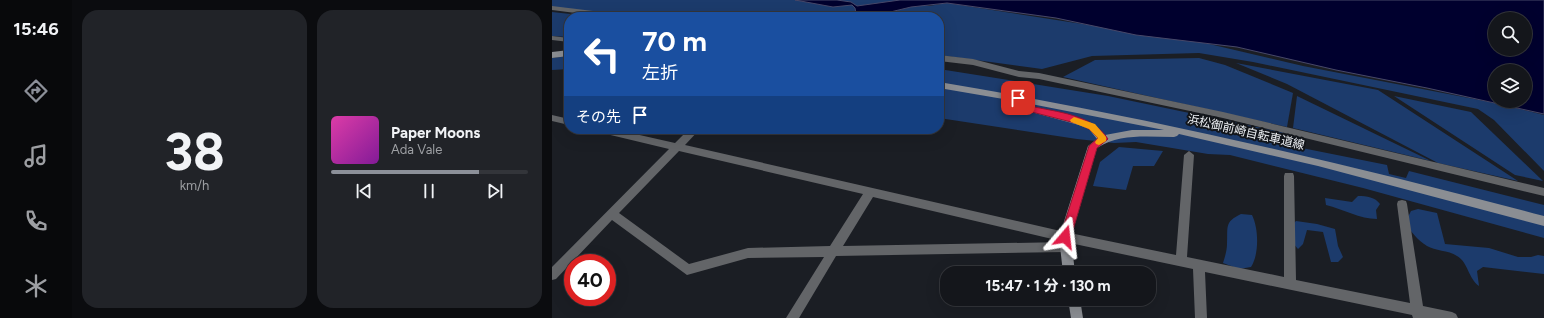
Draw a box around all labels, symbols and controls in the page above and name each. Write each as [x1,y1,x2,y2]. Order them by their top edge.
map controls [1488,12,1532,108]
button: search [1488,12,1532,56]
text: 15:46 [13,18,59,40]
text: 70 m [642,24,707,58]
icon: left [576,28,628,80]
text: 左折 [642,62,678,84]
button: layers [1488,64,1532,108]
icon: directions [22,77,50,105]
pin [1001,81,1035,115]
icon: arrive [1007,87,1029,109]
icon: arrive [629,104,651,126]
text: その先 [576,108,621,126]
street label: 浜松御前崎自転車道線 [1186,112,1306,152]
text: 38 [164,121,225,183]
text: Paper Moons [391,124,480,142]
icon: music [22,142,50,170]
text: Ada Vale [391,142,442,157]
text: km/h [180,178,209,193]
icon: previous [353,180,375,202]
icon: pause [418,180,440,202]
icon: next [484,180,506,202]
icon: phone [22,207,50,235]
position arrow [1044,216,1086,258]
speed limit sign: 40 [564,254,616,306]
icon: climate [22,272,50,300]
text: 15:47 · 1 分 · 130 m [985,277,1111,295]

